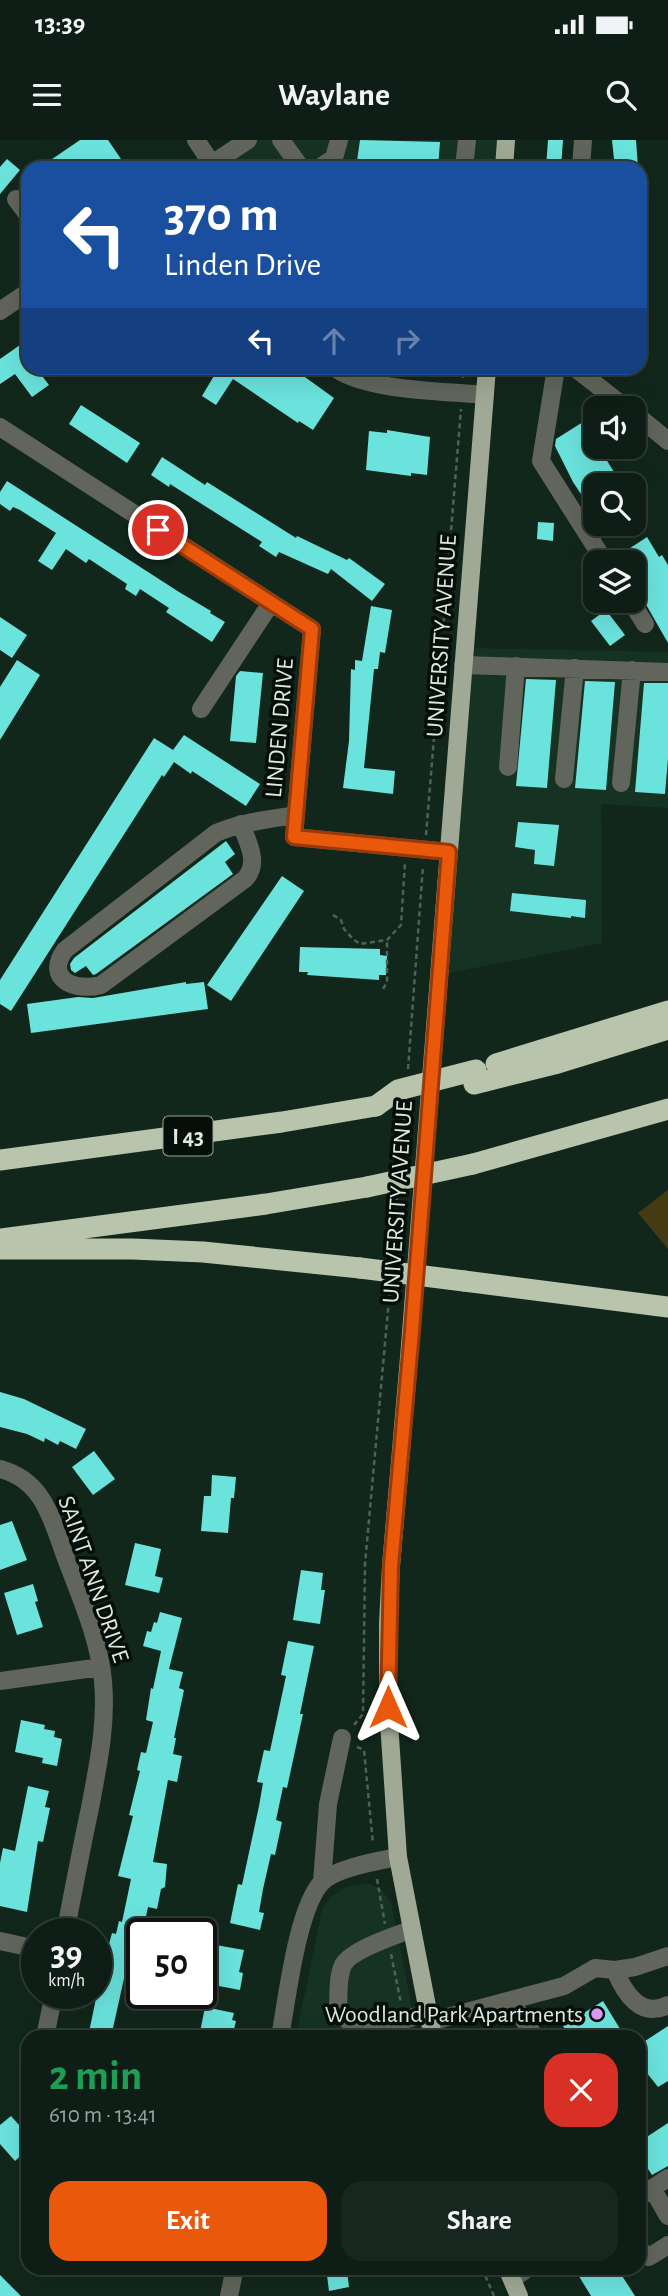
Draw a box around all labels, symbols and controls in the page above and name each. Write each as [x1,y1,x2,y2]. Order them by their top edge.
text: 13:39 [35,11,85,37]
icon: menu [28,76,66,114]
icon: search [602,76,640,114]
text: Waylane [278,79,390,111]
icon: left [49,189,140,280]
text: 370 m [164,191,279,240]
text: Linden Drive [164,249,321,281]
icon: left [242,322,280,360]
icon: ahead [315,322,353,360]
icon: right [388,322,426,360]
map controls [583,396,646,613]
button: sound [583,396,646,459]
button: search [583,473,646,536]
pin [128,500,188,560]
icon: arrive [139,511,177,549]
street label: UNIVERSITY AVENUE [423,534,461,738]
button: layers [583,550,646,613]
street label: LINDEN DRIVE [262,657,298,799]
street label: UNIVERSITY AVENUE [379,1100,417,1304]
road number: I 43 [164,1116,212,1155]
street label: SAINT ANN DRIVE [53,1493,133,1666]
position arrow [351,1670,425,1744]
speed limit sign: 50 [126,1918,217,2009]
text: 39 [50,1937,82,1972]
text: km/h [48,1972,85,1990]
place label: Woodland Park Apartments [325,2003,583,2027]
marker: Woodland Park Apartments [589,2006,605,2022]
button: close [544,2053,618,2127]
text: 2 min [49,2055,142,2097]
text: 610 m · 13:41 [49,2104,157,2127]
button: Exit [49,2181,327,2261]
button: Share [341,2181,618,2261]

